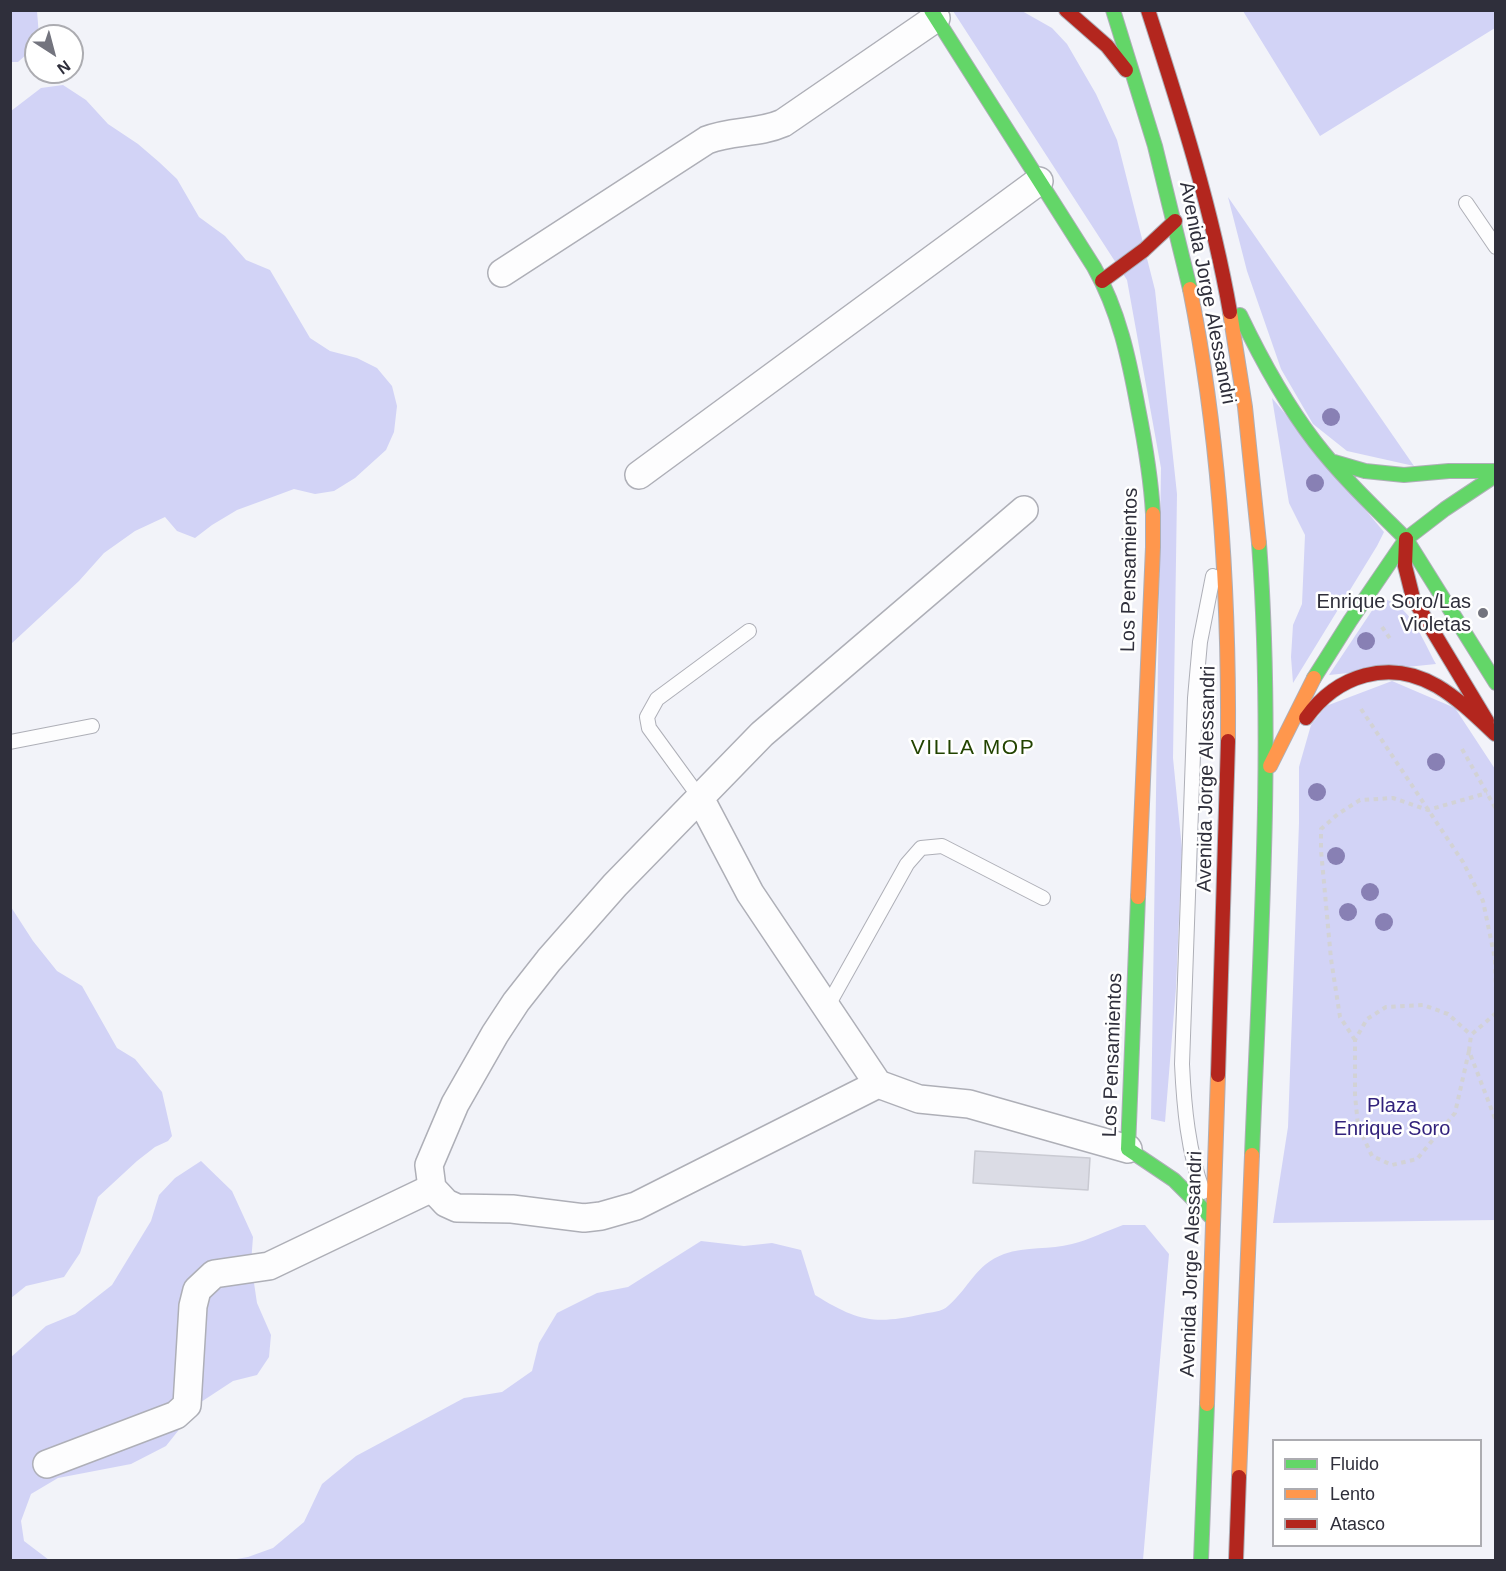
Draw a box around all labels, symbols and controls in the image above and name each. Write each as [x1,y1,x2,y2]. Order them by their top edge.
north arrow [24,24,84,84]
text: N [54,57,73,78]
street label: Avenida Jorge Alessandri [1174,180,1240,406]
street label: Los Pensamientos [1117,488,1143,652]
place label: Enrique Soro/Las Violetas [1316,590,1471,637]
marker: Enrique Soro/Las Violetas [1476,606,1490,620]
street label: Avenida Jorge Alessandri [1193,666,1221,892]
district label: VILLA MOP [911,735,1035,761]
street label: Los Pensamientos [1098,972,1128,1138]
park label: Plaza Enrique Soro [1334,1094,1450,1141]
street label: Avenida Jorge Alessandri [1176,1150,1208,1378]
legend [1272,1439,1482,1547]
text: Fluido [1330,1454,1379,1474]
text: Lento [1330,1484,1375,1504]
text: Atasco [1330,1514,1385,1534]

